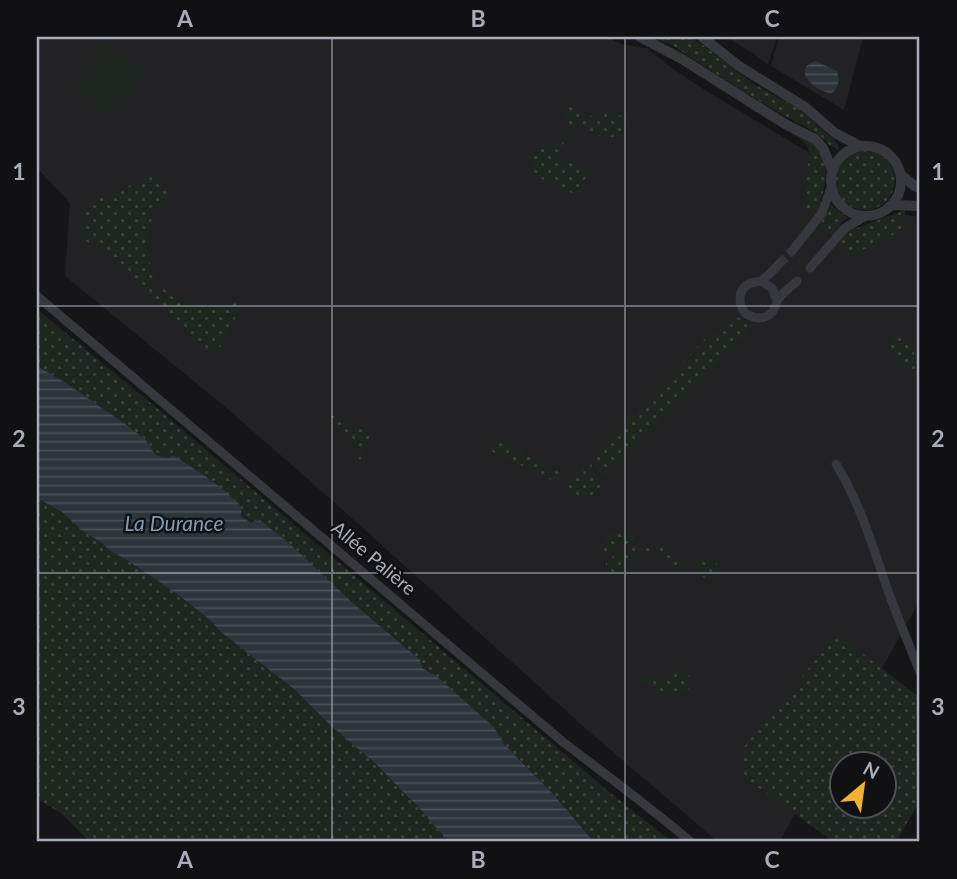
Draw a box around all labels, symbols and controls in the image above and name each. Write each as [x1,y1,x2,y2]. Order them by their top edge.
text: A [176,4,194,32]
text: B [470,4,486,32]
text: C [764,4,780,32]
text: 1 [12,157,26,185]
text: 1 [931,157,945,185]
text: 2 [12,424,26,452]
text: 2 [931,424,945,452]
water label: La Durance [124,510,224,535]
street label: Allée Palière [328,516,421,599]
text: 3 [12,692,26,720]
text: 3 [931,692,945,720]
north arrow [828,750,898,820]
text: N [860,756,883,783]
text: A [176,845,194,873]
text: B [470,845,486,873]
text: C [764,845,780,873]

